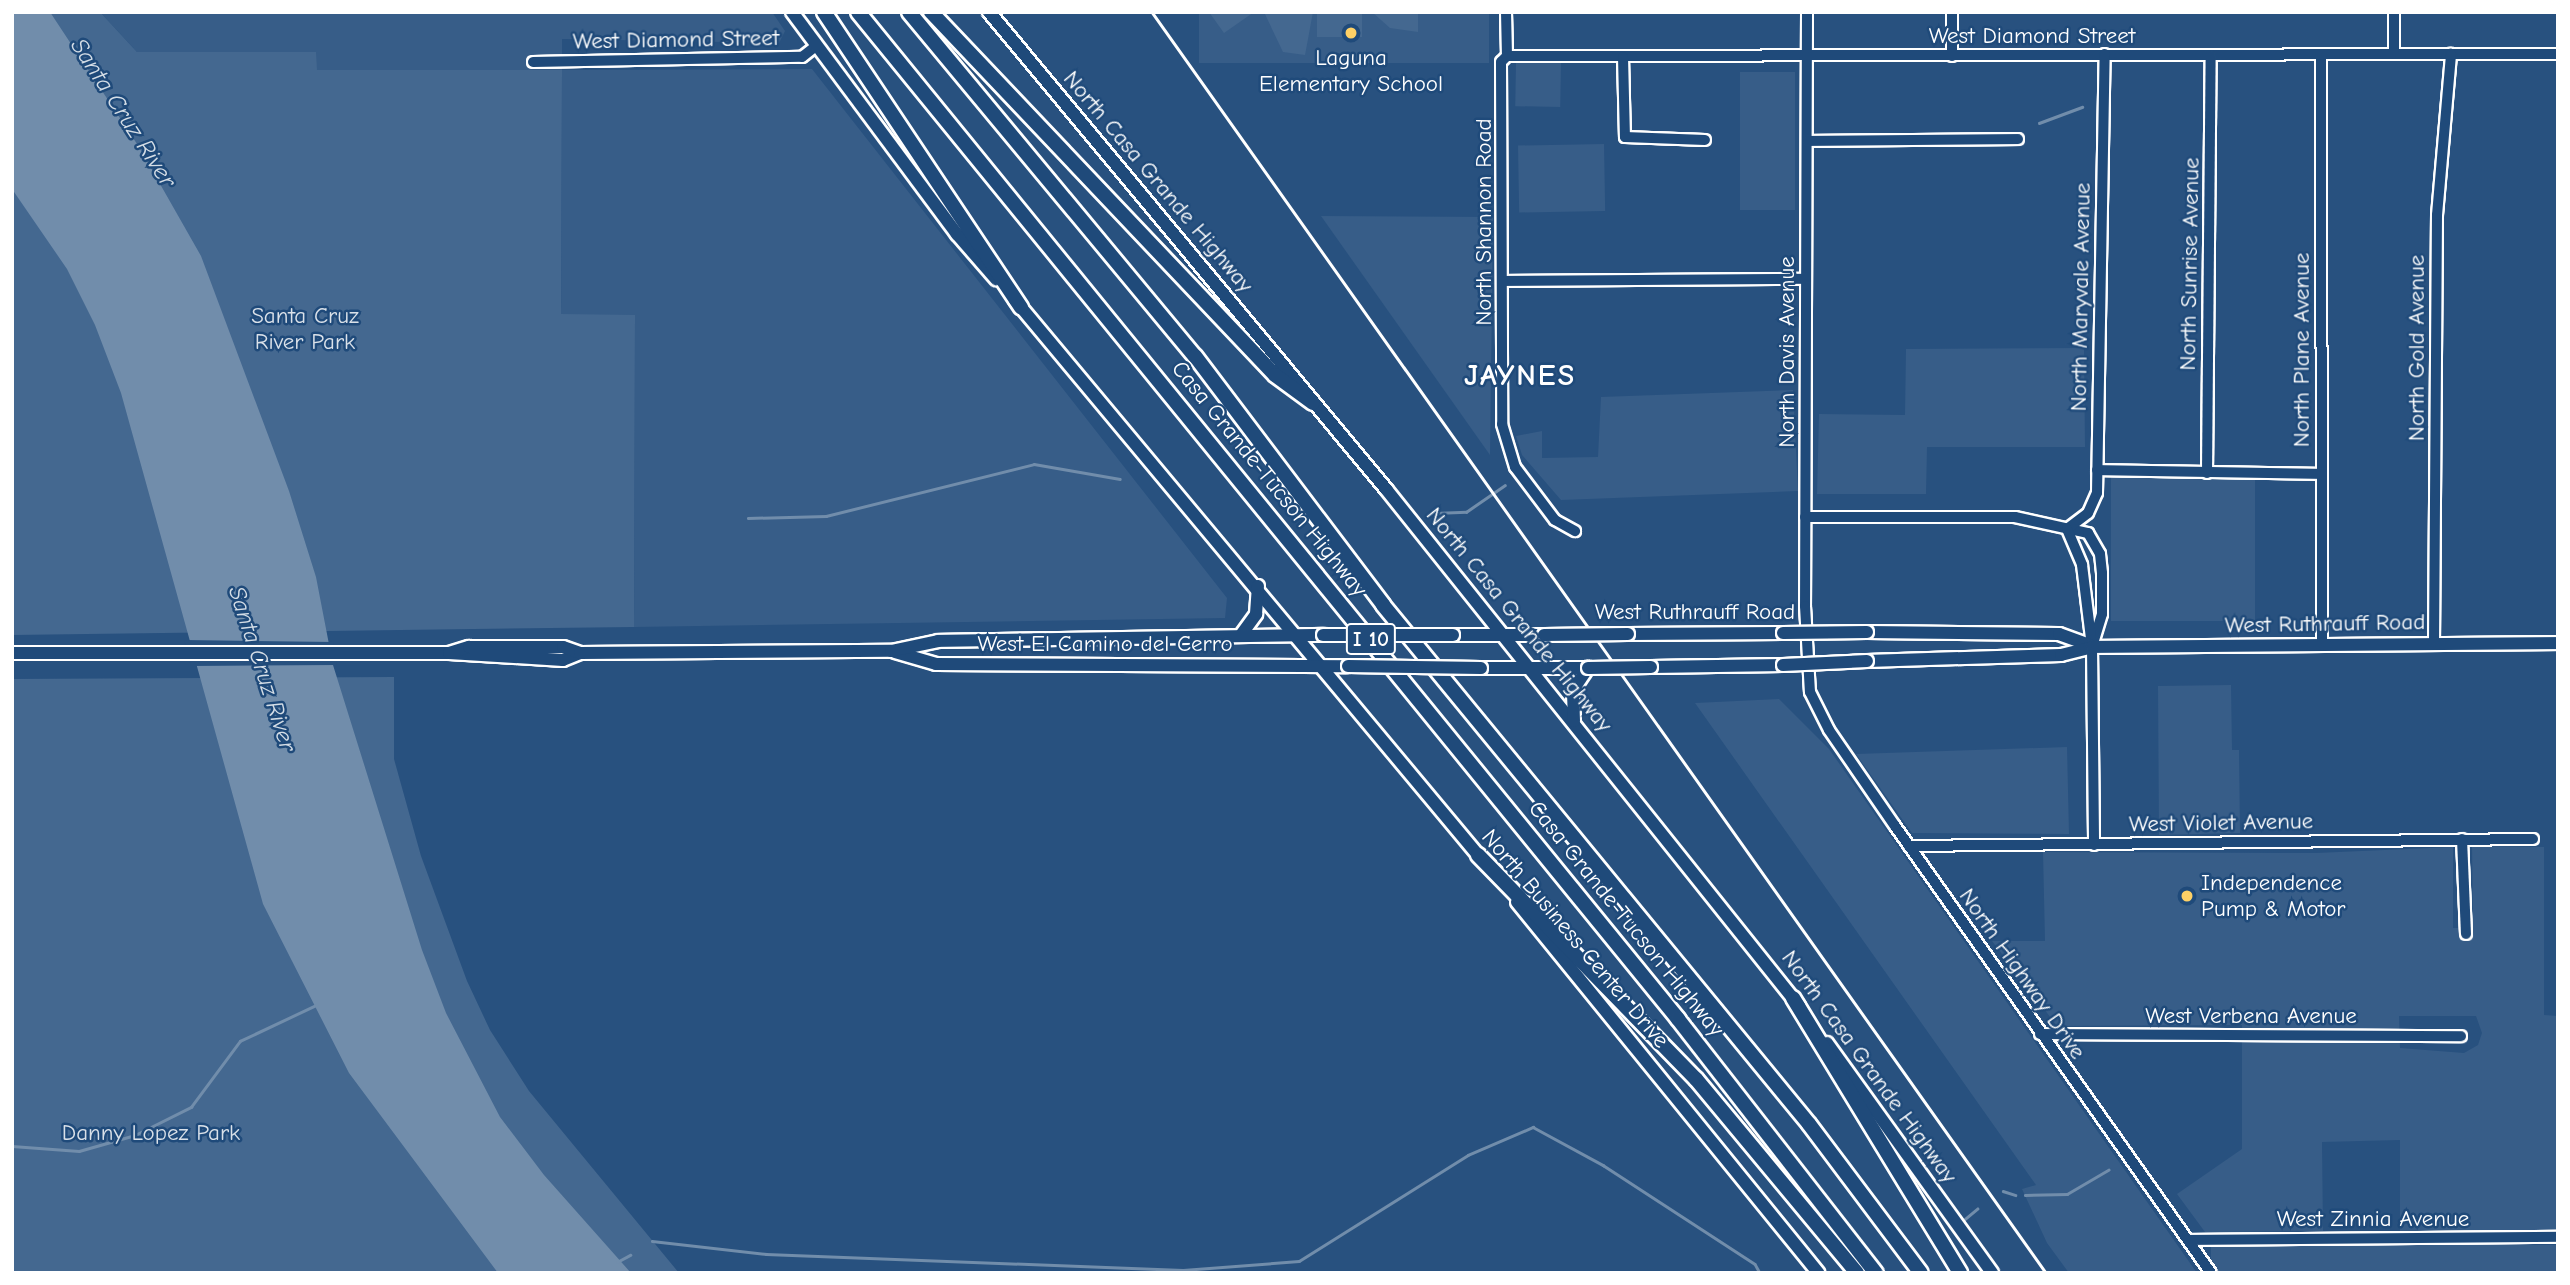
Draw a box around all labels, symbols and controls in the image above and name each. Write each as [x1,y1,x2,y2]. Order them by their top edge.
street label: West Diamond Street [1929,22,2135,50]
street label: West Diamond Street [572,24,780,56]
marker: Laguna Elementary School [1343,25,1359,41]
water label: Santa Cruz River [64,33,182,193]
place label: Laguna Elementary School [1259,44,1443,98]
street label: North Casa Grande Highway [1057,65,1259,299]
street label: North Shannon Road [1470,118,1498,326]
street label: North Sunrise Avenue [2174,157,2206,371]
street label: North Maryvale Avenue [2065,182,2097,412]
street label: North Plane Avenue [2288,253,2316,447]
street label: North Gold Avenue [2403,255,2431,441]
street label: North Davis Avenue [1773,256,1801,448]
park label: Santa Cruz River Park [251,302,359,356]
street label: Casa Grande-Tucson Highway [1165,356,1373,602]
district label: JAYNES [1465,358,1575,394]
street label: North Casa Grande Highway [1420,502,1618,738]
water label: Santa Cruz River [222,583,302,755]
street label: West Ruthrauff Road [1595,598,1795,626]
street label: West Ruthrauff Road [2224,608,2426,640]
road number: I 10 [1345,622,1397,656]
street label: West El Camino del Cerro [977,630,1233,658]
street label: Casa Grande-Tucson Highway [1522,796,1730,1042]
street label: West Violet Avenue [2129,808,2313,838]
street label: North Business Center Drive [1475,824,1675,1054]
place label: Independence Pump & Motor [2201,869,2345,923]
street label: North Highway Drive [1953,883,2091,1065]
marker: Independence Pump & Motor [2179,888,2195,904]
street label: North Casa Grande Highway [1775,945,1963,1189]
street label: West Verbena Avenue [2145,1002,2357,1030]
park label: Danny Lopez Park [62,1119,240,1147]
street label: West Zinnia Avenue [2277,1205,2469,1233]

